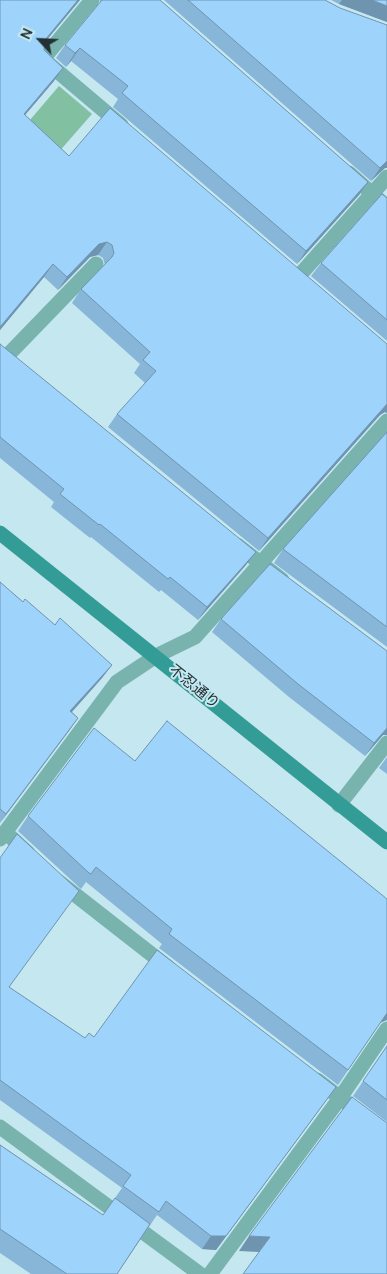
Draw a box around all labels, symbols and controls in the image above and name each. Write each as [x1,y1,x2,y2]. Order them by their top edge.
north arrow [15,15,65,65]
text: N [15,25,37,42]
street label: 不忍通り [165,661,223,713]

